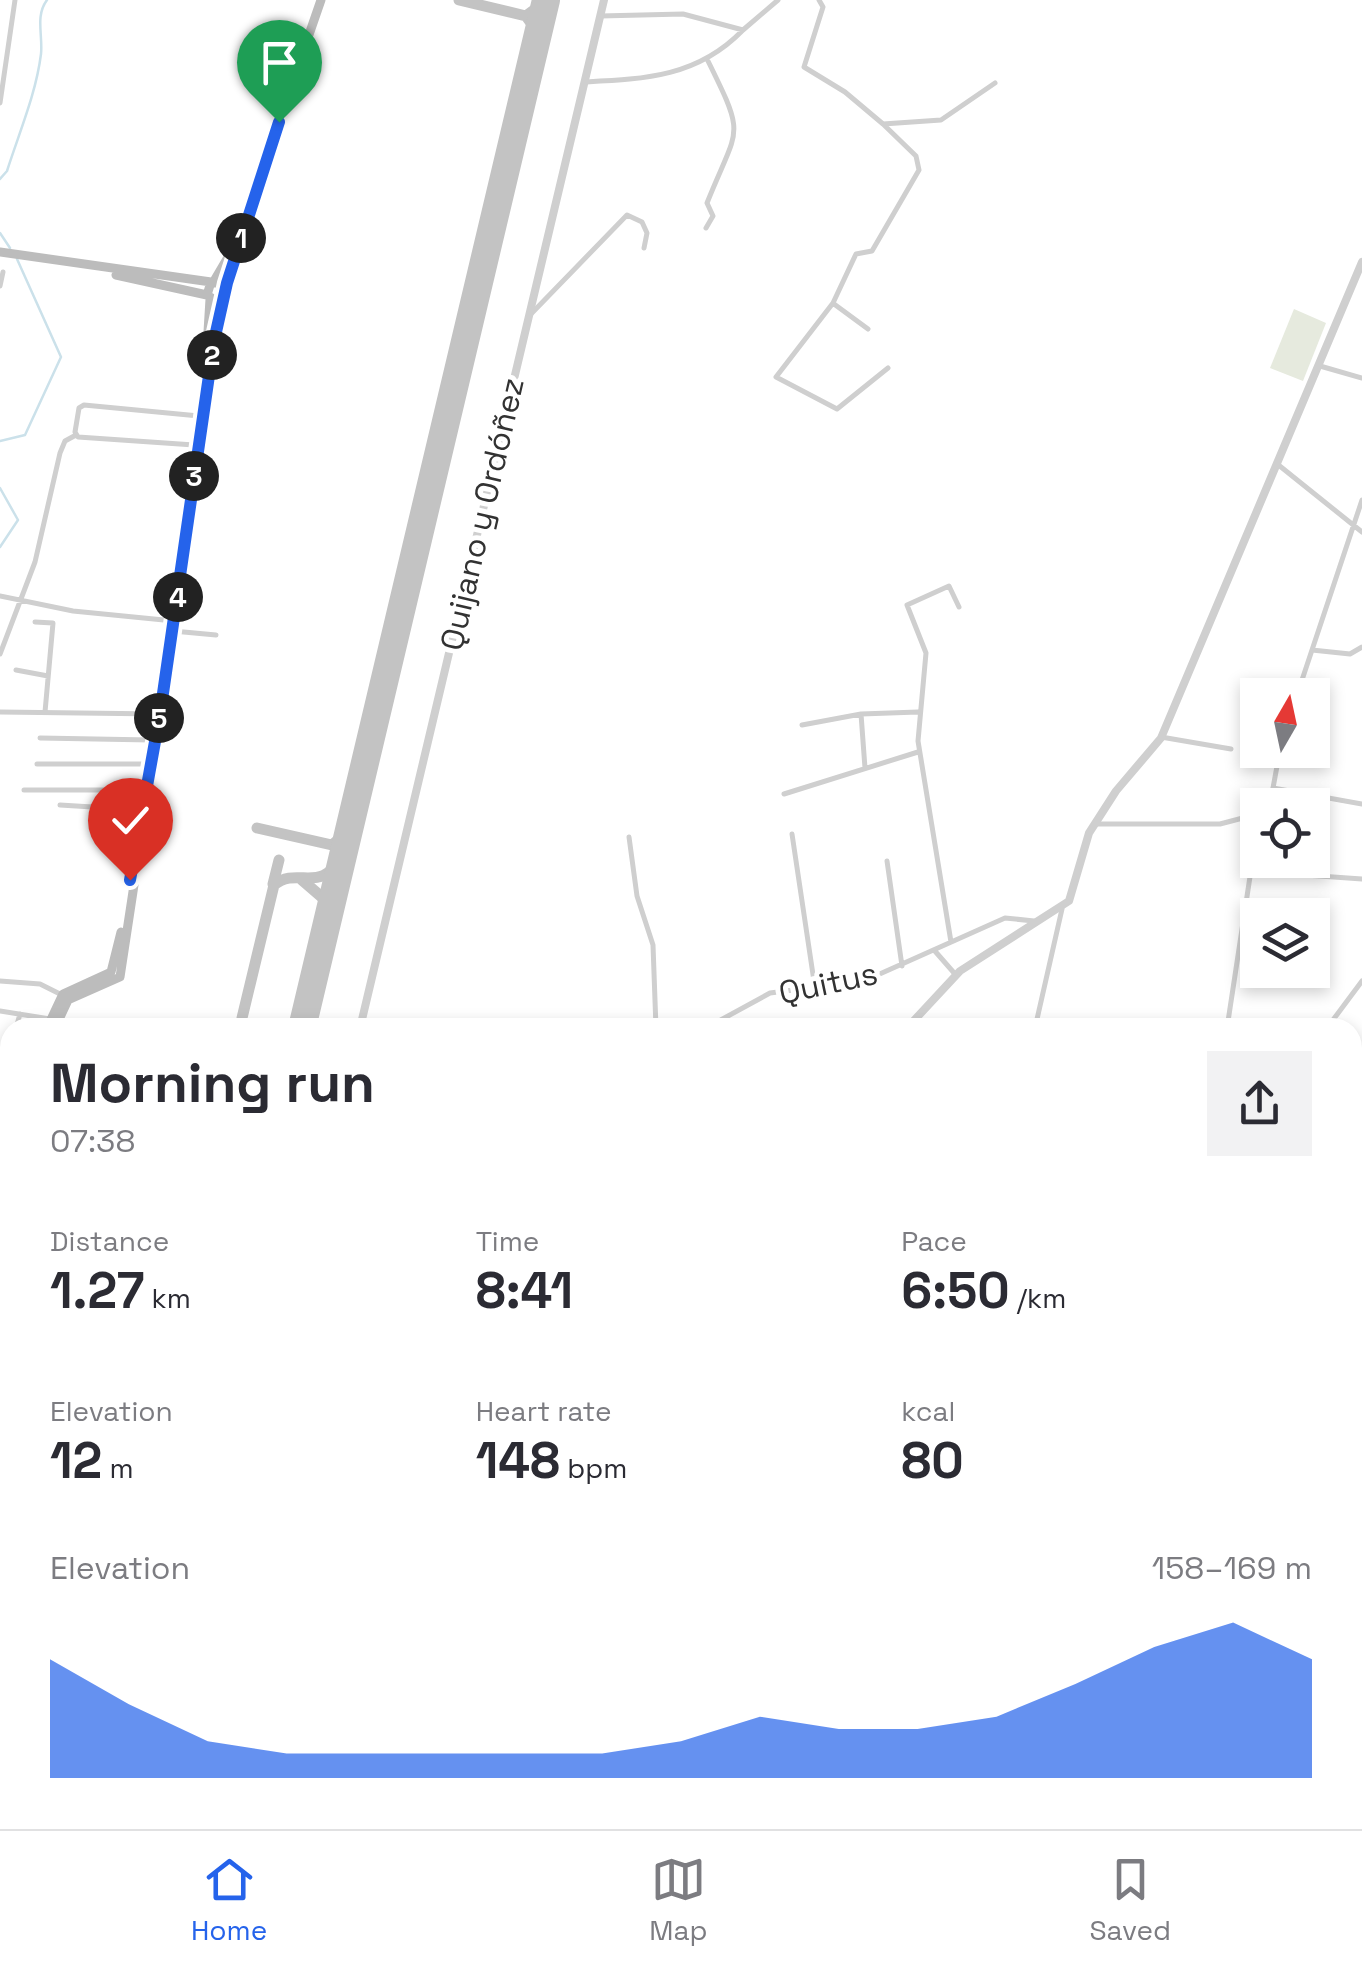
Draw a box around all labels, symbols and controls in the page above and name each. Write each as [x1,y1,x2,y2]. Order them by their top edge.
pin [237,20,322,123]
icon: arrive [252,35,307,90]
pin: 1 [216,213,266,263]
text: 1 [235,220,247,256]
pin: 2 [187,330,237,380]
text: 2 [204,337,220,373]
street label: Quijano y Ordóñez [431,374,533,654]
pin: 3 [169,451,219,501]
text: 3 [185,458,203,494]
pin: 4 [153,572,203,622]
text: 4 [169,579,187,615]
north arrow [1240,678,1330,768]
map controls [1240,678,1330,988]
pin: 5 [134,693,184,743]
text: 5 [151,700,167,736]
pin [88,778,173,881]
button: locate [1240,788,1330,878]
icon: check [103,793,158,848]
button: layers [1240,898,1330,988]
street label: Quitus [775,953,881,1013]
text: Morning run [50,1048,375,1118]
button: share [1207,1051,1312,1156]
text: 07:38 [50,1121,135,1161]
text: Distance [50,1223,169,1259]
text: Time [476,1223,539,1259]
text: Pace [901,1223,967,1259]
text: 1.27 [50,1259,144,1323]
text: 8:41 [476,1259,573,1323]
text: 6:50 [901,1259,1010,1323]
text: km [144,1280,191,1316]
text: /km [1010,1280,1066,1316]
text: Elevation [50,1393,173,1429]
text: Heart rate [476,1393,612,1429]
text: kcal [901,1393,955,1429]
text: 12 [50,1429,102,1493]
text: 148 [476,1429,560,1493]
text: 80 [901,1429,964,1493]
text: m [102,1450,134,1486]
text: bpm [560,1450,627,1486]
text: Elevation [50,1548,190,1588]
text: 158–169 m [1152,1548,1312,1588]
tab: Home [191,1852,267,1948]
tab: Map [649,1852,708,1948]
tab: Saved [1089,1852,1171,1948]

